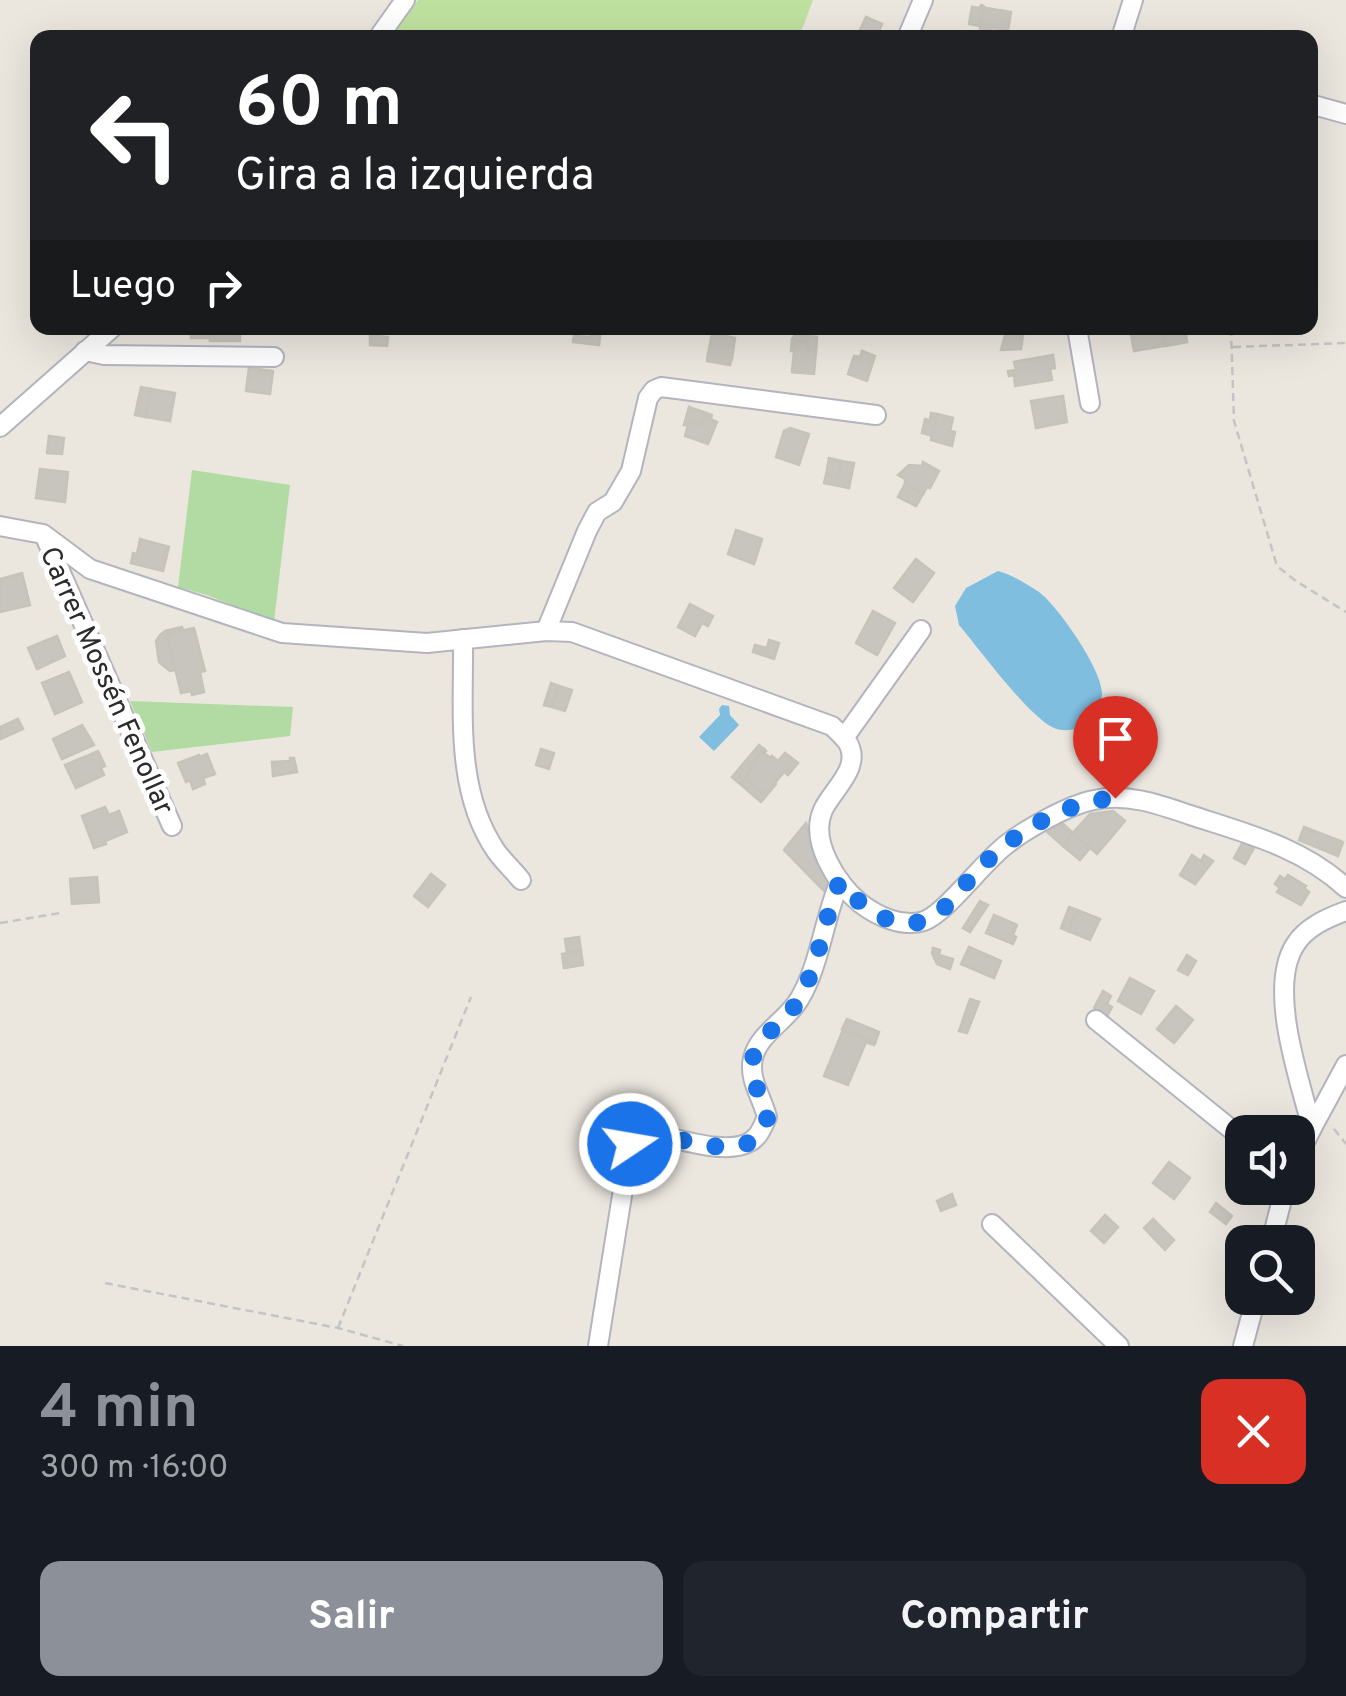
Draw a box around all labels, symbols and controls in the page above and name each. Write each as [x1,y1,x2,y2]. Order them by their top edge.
text: 60 m [235,62,403,151]
icon: left [70,70,200,200]
text: Gira a la izquierda [235,149,594,206]
icon: right [196,260,251,315]
text: Luego [70,263,176,312]
street label: Carrer Mossén Fenollar [30,542,181,821]
pin [1073,696,1158,799]
icon: arrive [1088,711,1143,766]
position arrow [578,1092,682,1196]
map controls [1225,1115,1315,1315]
button: sound [1225,1115,1315,1205]
button: search [1225,1225,1315,1315]
text: 4 min [40,1373,199,1449]
button: close [1201,1379,1306,1484]
text: 300 m · 16:00 [40,1449,229,1489]
button: Salir [40,1561,663,1676]
button: Compartir [683,1561,1306,1676]

